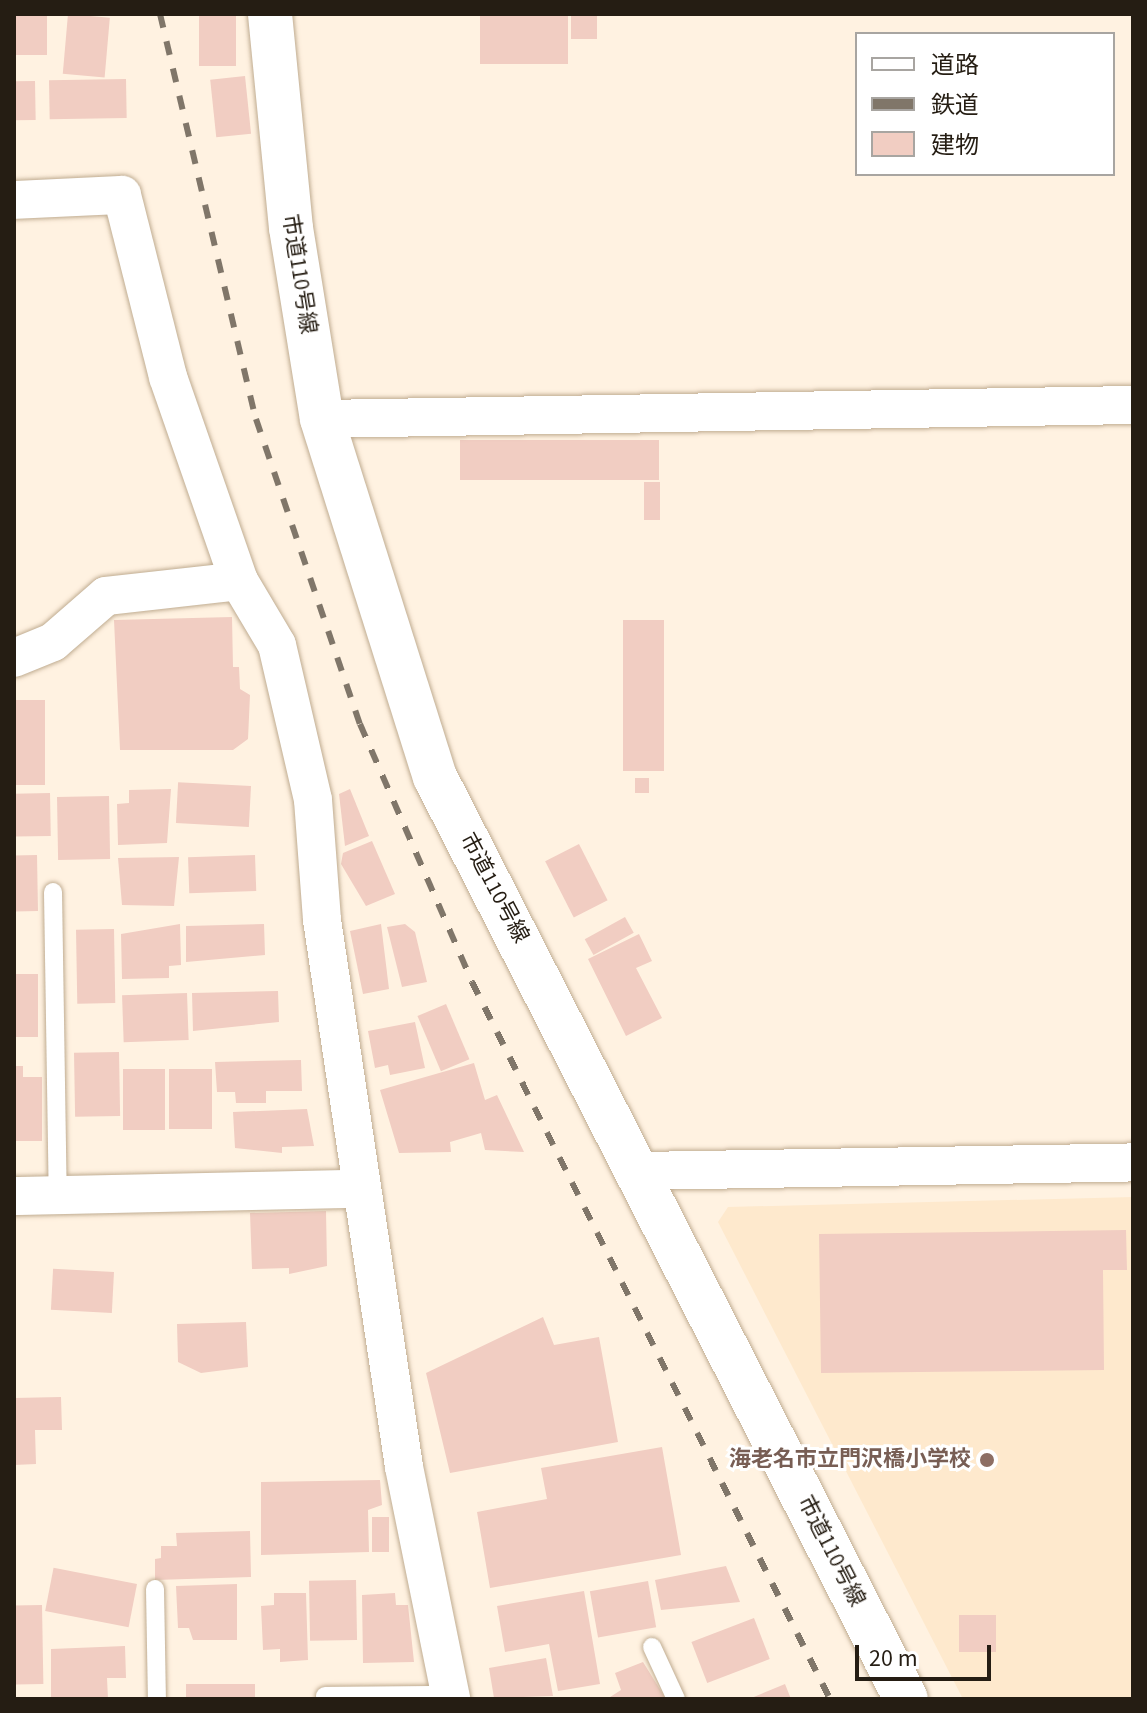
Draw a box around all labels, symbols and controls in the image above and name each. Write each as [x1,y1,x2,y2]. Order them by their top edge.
legend [855,32,1115,176]
text: 道路 [931,48,979,83]
text: 鉄道 [931,88,979,123]
text: 建物 [931,128,979,163]
street label: 市道110号線 [277,212,321,336]
street label: 市道110号線 [454,828,534,948]
place label: 海老名市立門沢橋小学校 [729,1447,971,1473]
marker: 海老名市立門沢橋小学校 [978,1451,996,1469]
street label: 市道110号線 [792,1491,870,1611]
scale bar [859,1629,995,1679]
text: 20 m [869,1641,918,1676]

